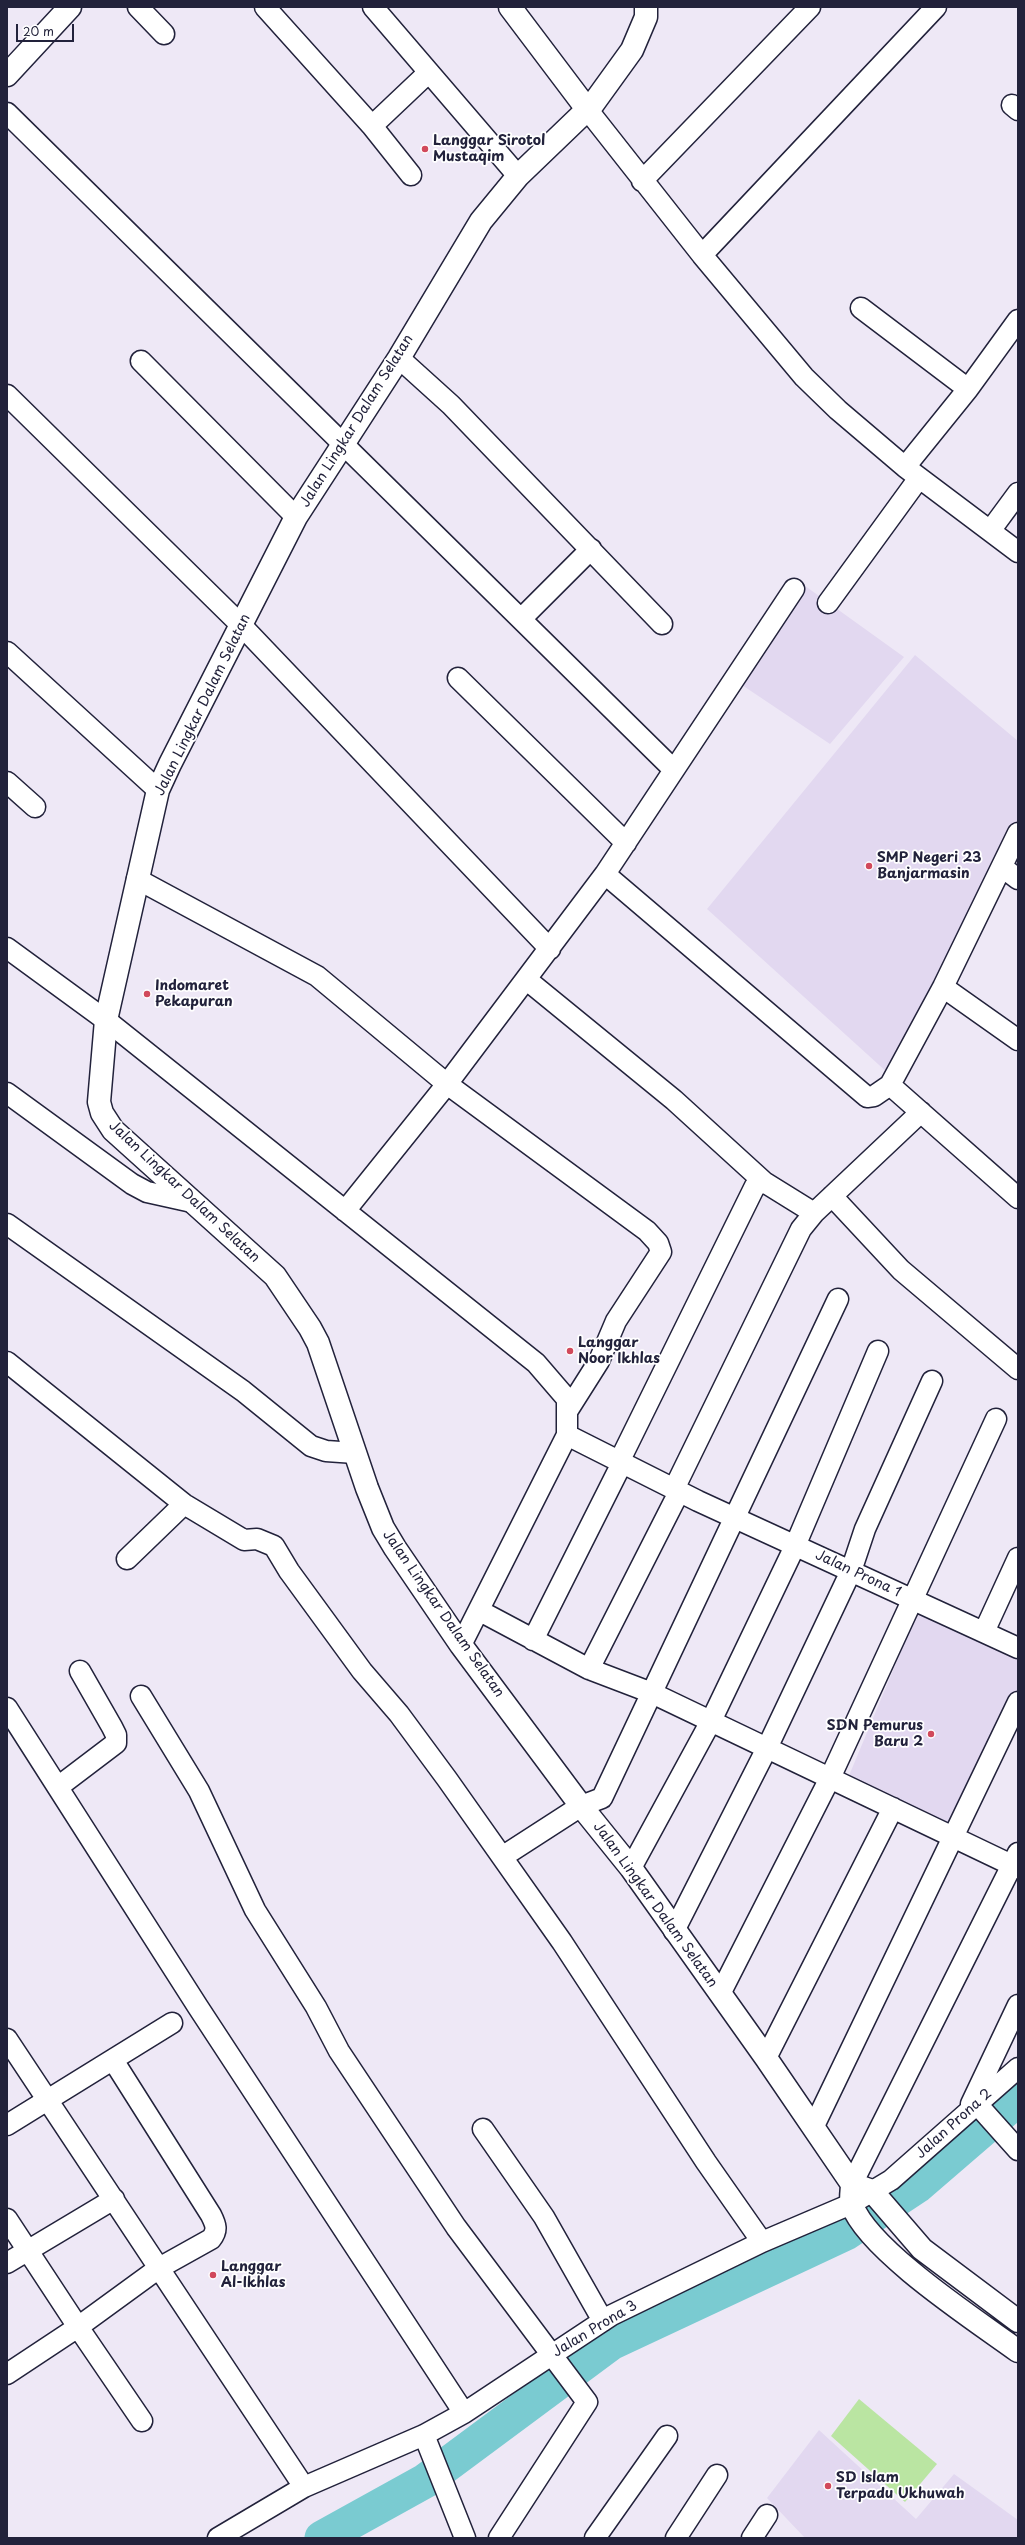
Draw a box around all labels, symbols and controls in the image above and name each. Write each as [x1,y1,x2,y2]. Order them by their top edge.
scale bar [18,16,76,42]
text: 20 m [23,22,54,40]
place label: Langgar Sirotol Mustaqim [433,133,545,166]
marker: Langgar Sirotol Mustaqim [420,144,430,154]
street label: Jalan Lingkar Dalam Selatan [297,332,417,510]
street label: Jalan Lingkar Dalam Selatan [152,611,254,799]
place label: SMP Negeri 23 Banjarmasin [877,850,981,882]
marker: SMP Negeri 23 Banjarmasin [864,861,874,871]
place label: Indomaret Pekapuran [155,978,233,1010]
marker: Indomaret Pekapuran [142,989,152,999]
street label: Jalan Lingkar Dalam Selatan [105,1118,263,1266]
place label: Langgar Noor Ikhlas [578,1335,660,1368]
marker: Langgar Noor Ikhlas [565,1346,575,1356]
street label: Jalan Lingkar Dalam Selatan [379,1527,507,1701]
street label: Jalan Prona 1 [812,1547,904,1601]
place label: SDN Pemurus Baru 2 [827,1718,923,1750]
marker: SDN Pemurus Baru 2 [926,1729,936,1739]
street label: Jalan Lingkar Dalam Selatan [589,1819,721,1991]
street label: Jalan Prona 2 [913,2086,995,2162]
place label: Langgar Al-Ikhlas [221,2259,285,2292]
marker: Langgar Al-Ikhlas [208,2270,218,2280]
street label: Jalan Prona 3 [550,2297,640,2361]
place label: SD Islam Terpadu Ukhuwah [836,2470,965,2502]
marker: SD Islam Terpadu Ukhuwah [823,2481,833,2491]

